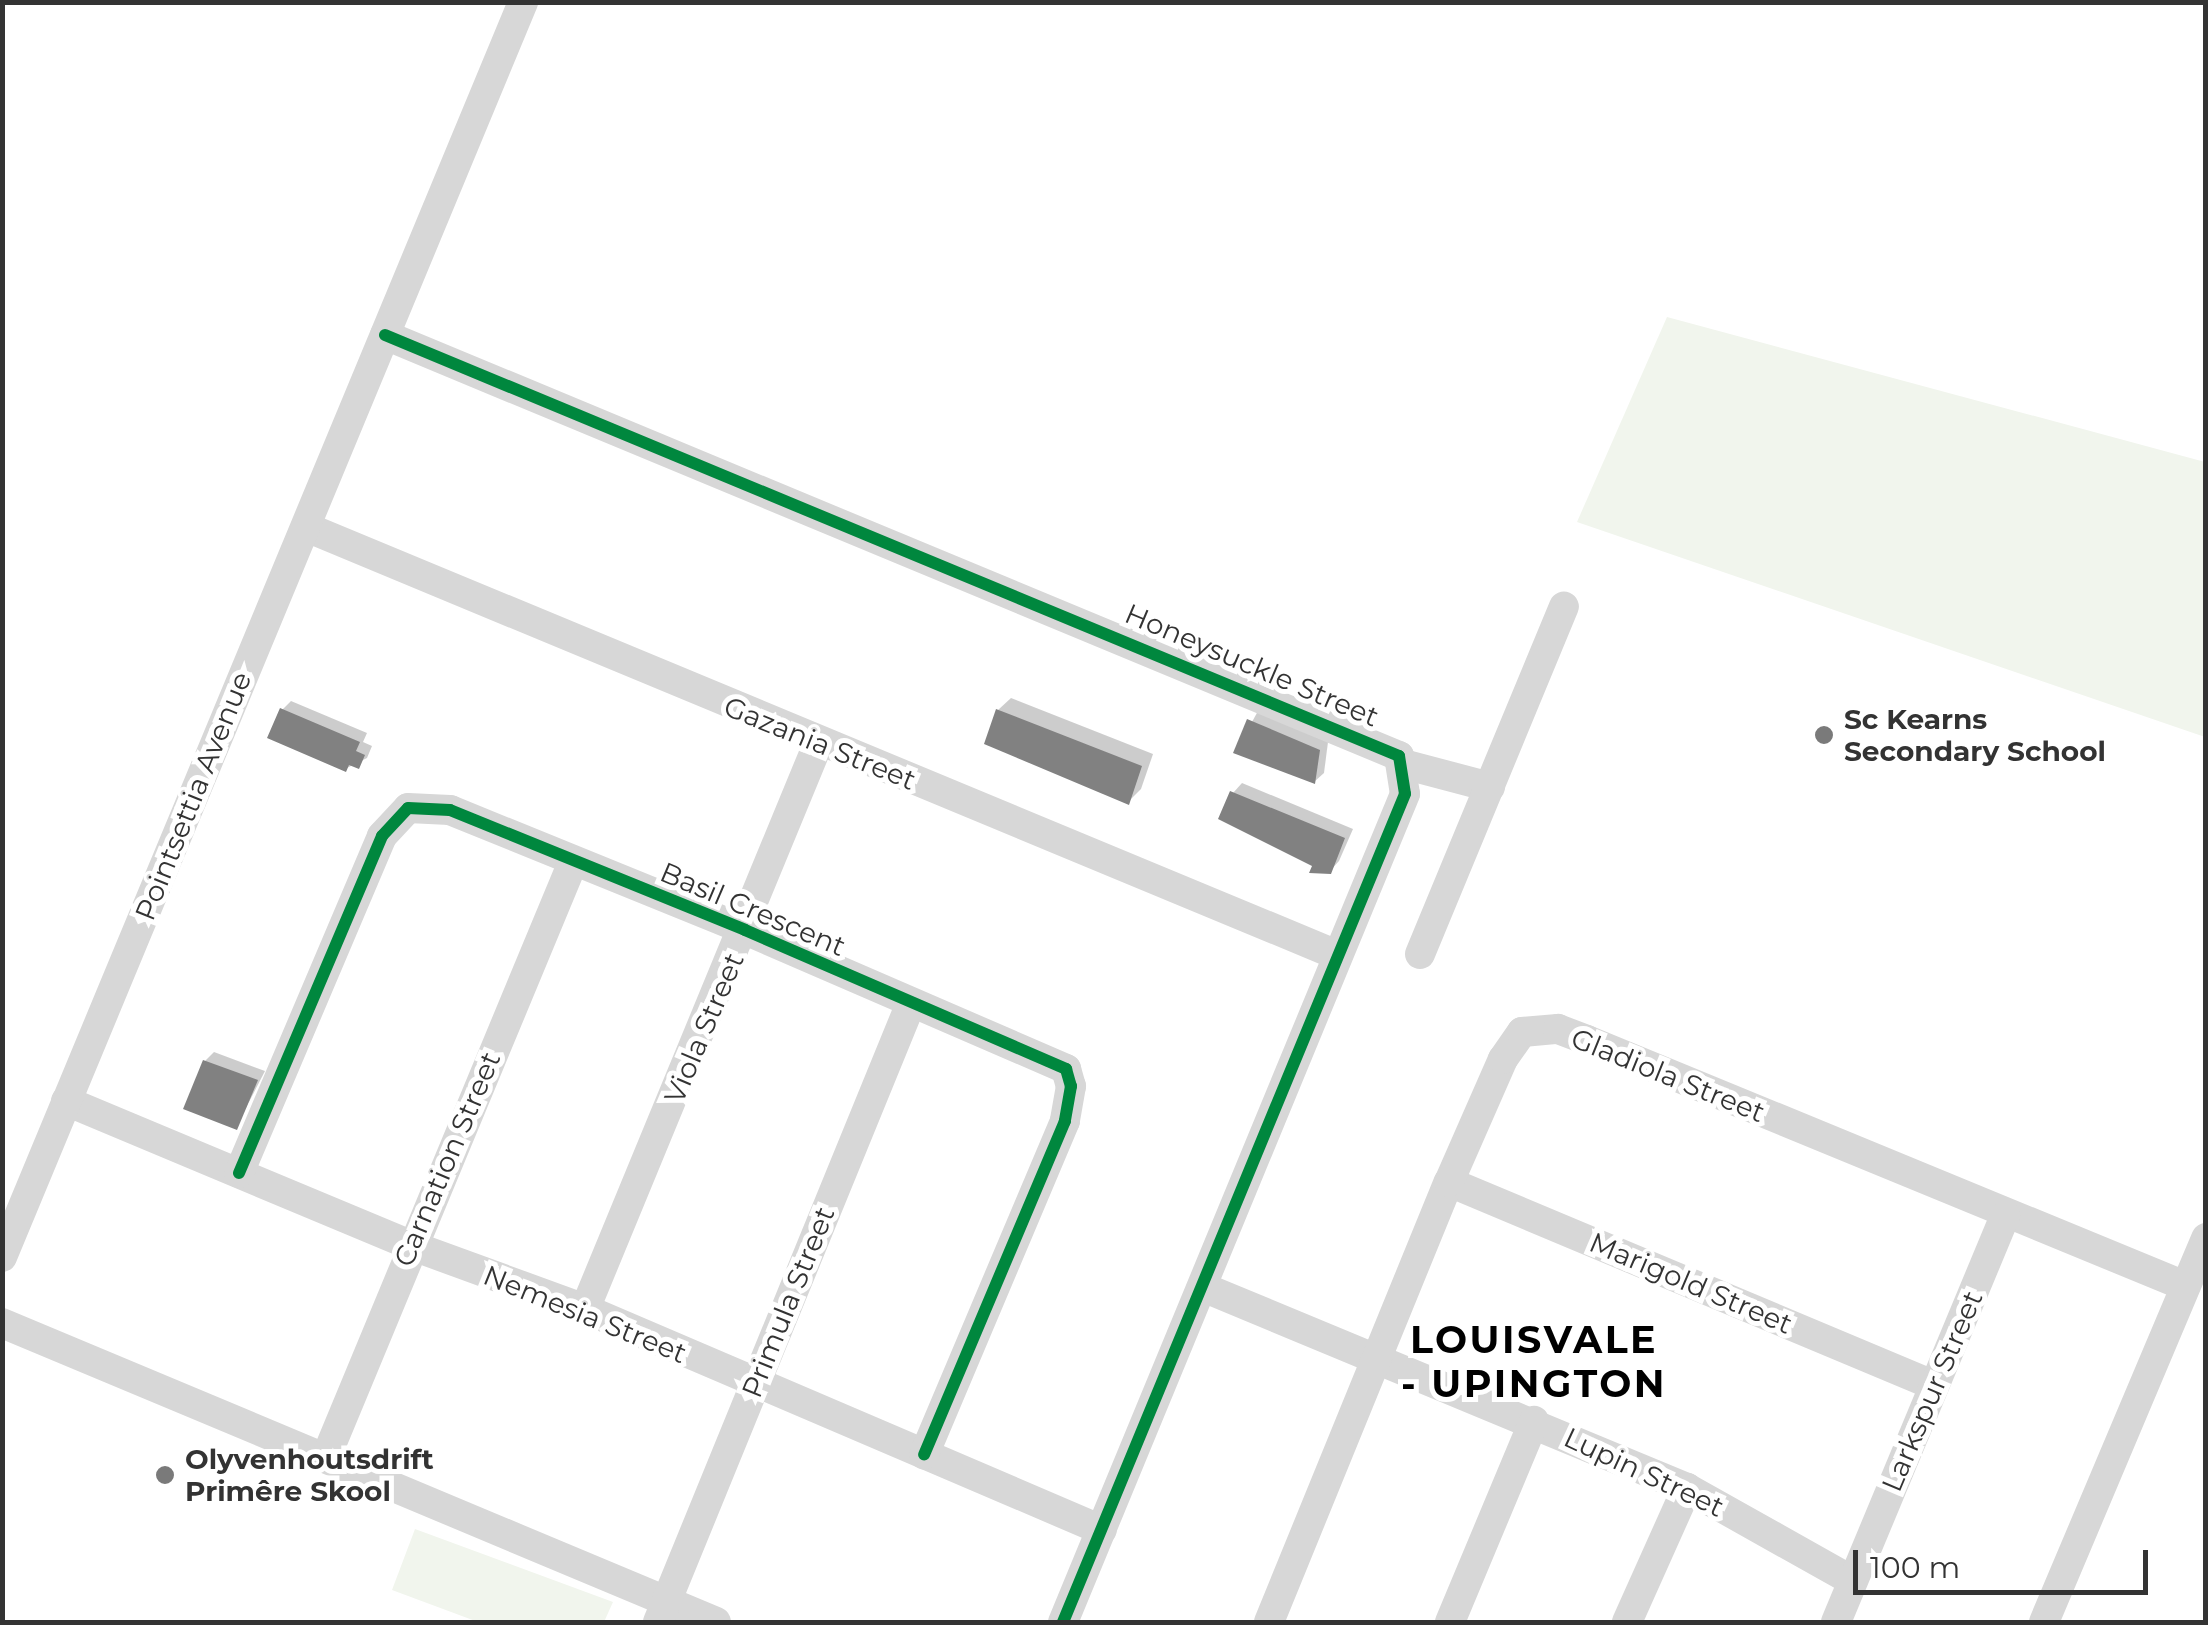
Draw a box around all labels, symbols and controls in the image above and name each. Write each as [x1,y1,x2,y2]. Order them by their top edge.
street label: Honeysuckle Street [1120,596,1384,734]
street label: Pointsettia Avenue [128,667,258,925]
street label: Gazania Street [719,689,921,797]
place label: Sc Kearns Secondary School [1844,702,2106,768]
marker: Sc Kearns Secondary School [1813,724,1835,746]
street label: Basil Crescent [655,855,851,963]
street label: Viola Street [657,948,751,1108]
street label: Gladiola Street [1566,1021,1770,1129]
street label: Carnation Street [387,1047,507,1271]
street label: Primula Street [734,1202,842,1402]
street label: Marigold Street [1585,1225,1797,1341]
street label: Nemesia Street [479,1258,691,1370]
street label: Larkspur Street [1875,1285,1989,1497]
district label: LOUISVALE - UPINGTON [1401,1317,1667,1406]
street label: Lupin Street [1559,1420,1729,1524]
place label: Olyvenhoutsdrift Primêre Skool [185,1442,434,1508]
marker: Olyvenhoutsdrift Primêre Skool [154,1464,176,1486]
scale bar [1858,1530,2153,1592]
text: 100 m [1870,1549,1960,1586]

